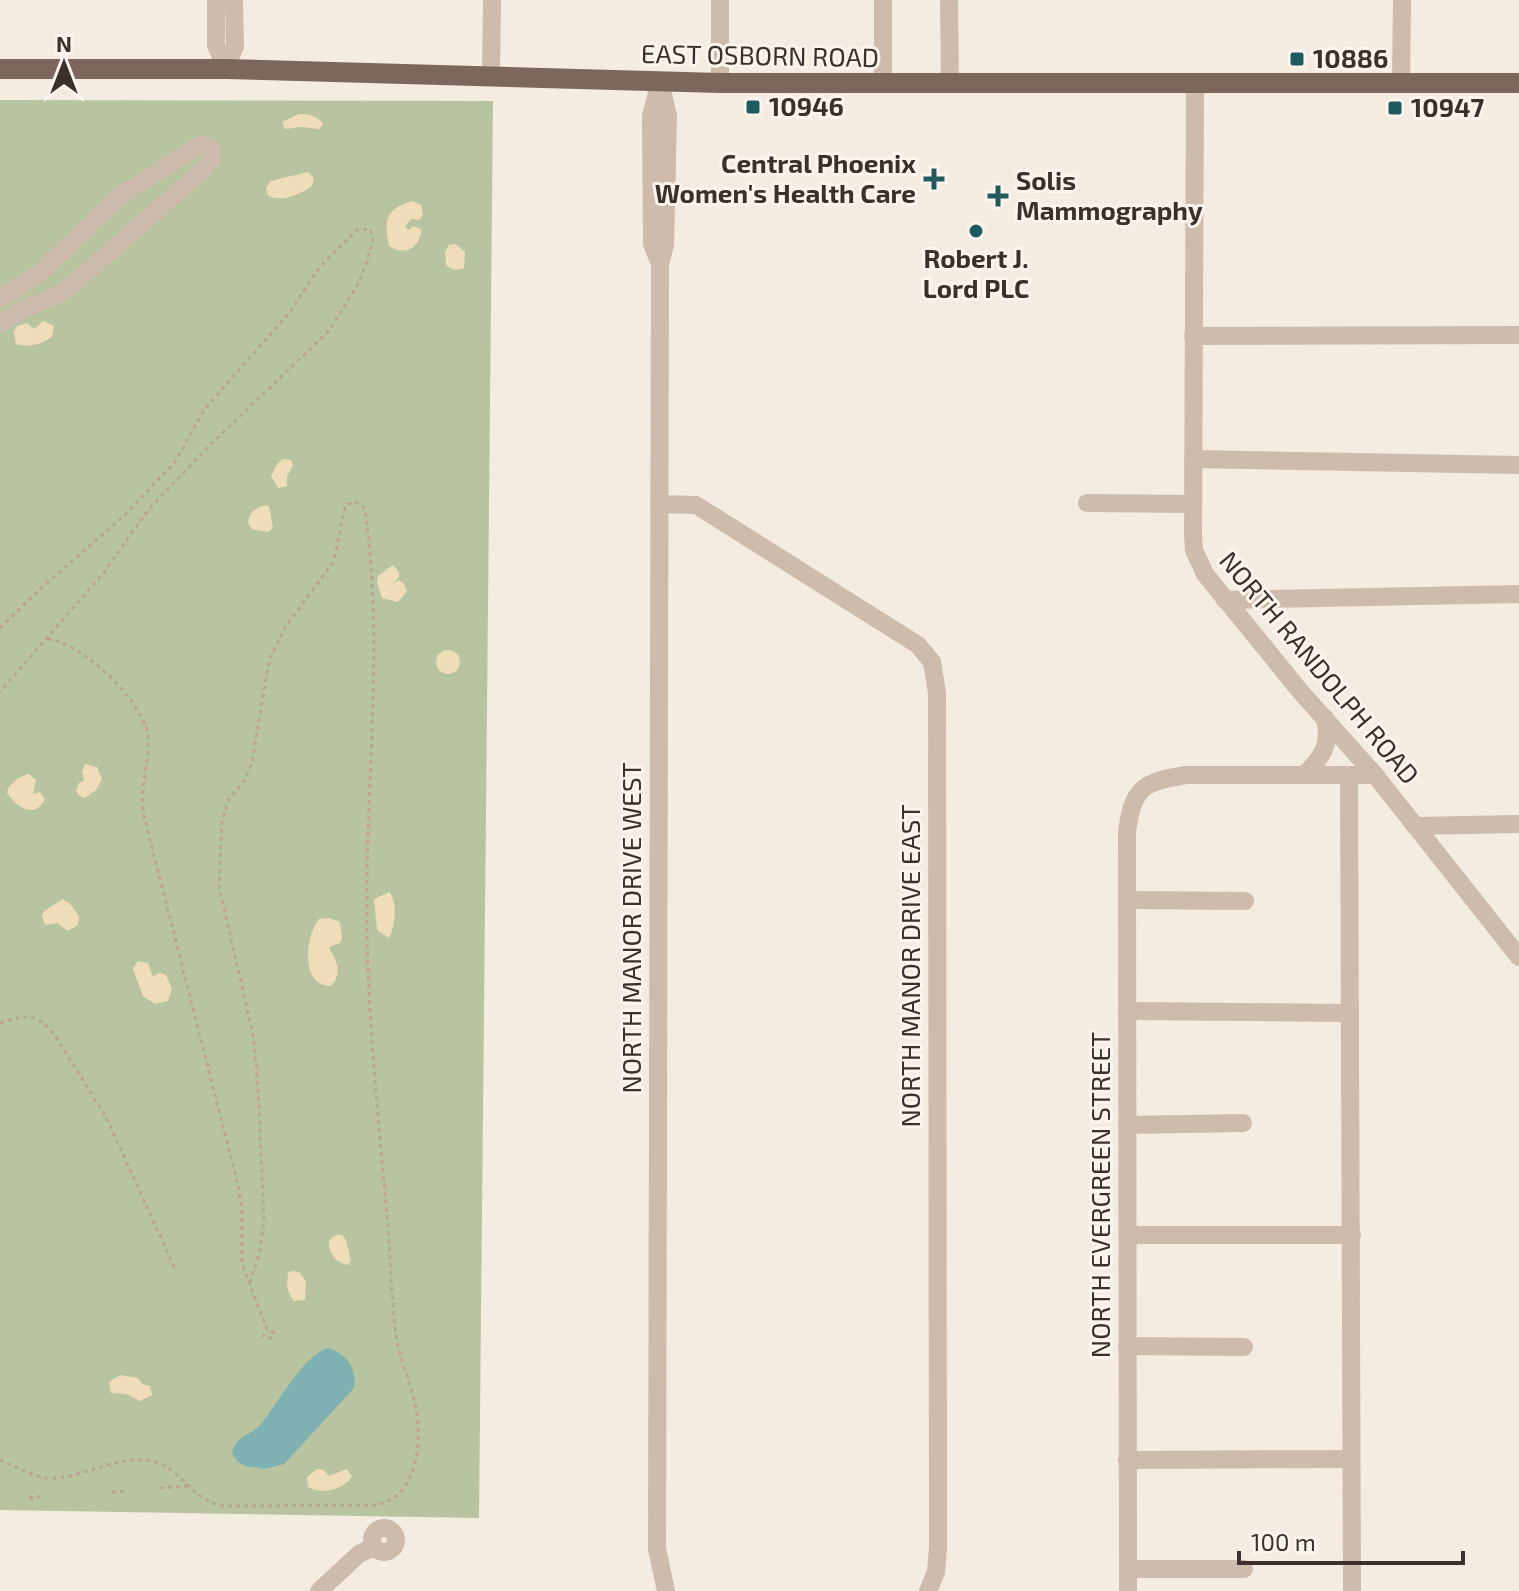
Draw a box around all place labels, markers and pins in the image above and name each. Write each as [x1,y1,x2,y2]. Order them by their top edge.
place label: 10886 [1313,42,1388,73]
marker: 10886 [1288,50,1306,68]
place label: 10946 [769,90,844,121]
place label: 10947 [1411,91,1485,122]
marker: 10946 [744,98,762,116]
marker: 10947 [1386,99,1404,117]
place label: Central Phoenix Women's Health Care [655,147,916,208]
place label: Solis Mammography [1016,164,1203,226]
marker: Central Phoenix Women's Health Care [923,168,945,190]
marker: Solis Mammography [987,185,1009,207]
marker: Robert J. Lord PLC [967,222,985,240]
place label: Robert J. Lord PLC [923,242,1029,303]

